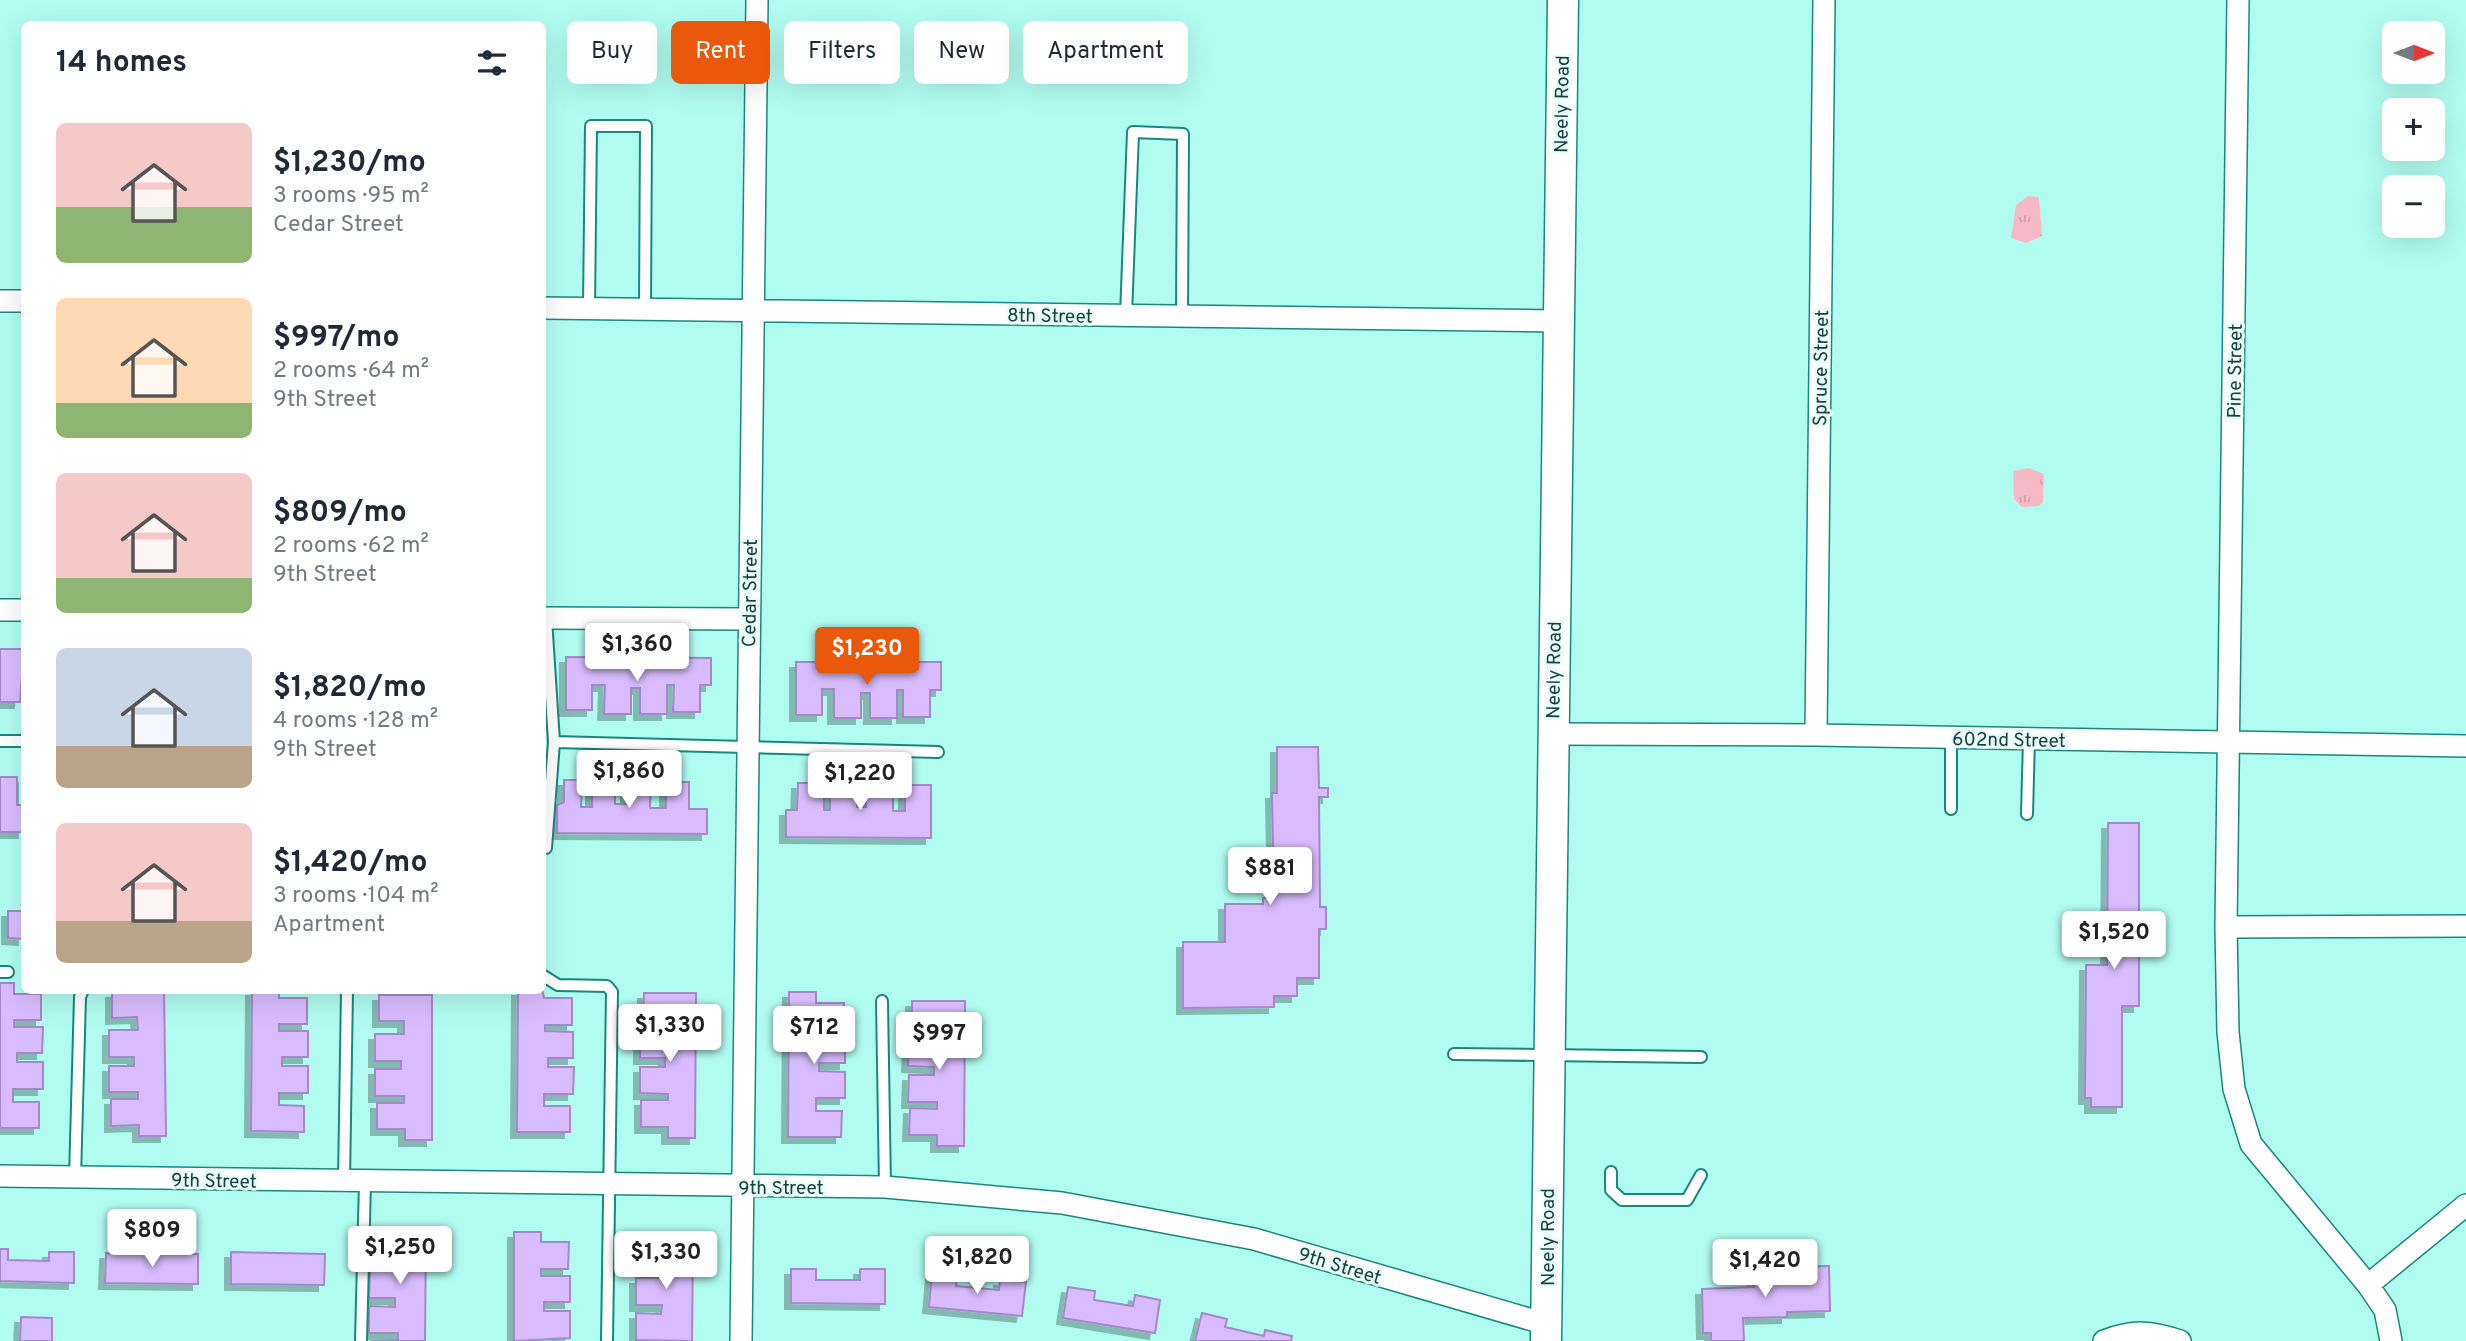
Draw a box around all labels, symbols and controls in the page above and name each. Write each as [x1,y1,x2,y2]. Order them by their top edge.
chip: Buy [567,21,657,84]
chip: Rent [671,21,770,84]
chip: Filters [784,21,900,84]
chip: New [914,21,1009,84]
chip: Apartment [1023,21,1188,84]
north arrow [2382,21,2445,84]
map controls [2382,21,2445,238]
icon: filters [473,44,511,82]
text: 14 homes [56,45,187,82]
street label: Neely Road [1550,55,1576,153]
button: + [2382,98,2445,161]
text: $1,230/mo [273,145,426,182]
icon: home [112,151,196,235]
button: − [2382,175,2445,238]
text: 3 rooms · 95 m² [273,182,429,211]
text: Cedar Street [273,211,404,240]
street label: 8th Street [1007,304,1093,330]
street label: Spruce Street [1809,310,1835,426]
text: $997/mo [273,320,399,357]
street label: Pine Street [2223,323,2249,419]
icon: home [112,326,196,410]
text: 2 rooms · 64 m² [273,357,429,386]
text: 9th Street [273,386,377,415]
text: $809/mo [273,495,407,532]
icon: home [112,501,196,585]
text: 2 rooms · 62 m² [273,532,429,561]
street label: Cedar Street [738,539,764,647]
text: 9th Street [273,561,377,590]
street label: Neely Road [1542,621,1568,719]
pin: $1,360 [580,624,694,683]
pin: $1,230 [810,628,924,687]
text: $1,360 [601,631,673,660]
text: $1,230 [831,635,903,664]
text: $1,820/mo [273,670,426,707]
icon: home [112,676,196,760]
text: 4 rooms · 128 m² [273,707,438,736]
street label: 602nd Street [1952,728,2066,754]
text: 9th Street [273,736,377,765]
pin: $1,860 [572,750,686,810]
pin: $1,220 [803,752,917,812]
text: $1,860 [593,758,665,787]
text: $1,220 [824,760,896,789]
text: $1,420/mo [273,845,427,882]
pin: $881 [1229,848,1311,907]
icon: home [112,851,196,935]
text: $881 [1244,855,1296,884]
text: 3 rooms · 104 m² [273,882,438,911]
text: Apartment [273,911,385,940]
pin: $1,520 [2057,912,2171,971]
text: $1,520 [2078,919,2150,948]
pin: $1,330 [613,1004,727,1064]
pin: $712 [773,1006,855,1066]
text: $1,330 [634,1012,706,1041]
pin: $997 [898,1012,980,1072]
text: $712 [789,1014,839,1043]
text: $997 [912,1020,966,1049]
street label: 9th Street [171,1169,257,1195]
street label: 9th Street [738,1177,824,1201]
street label: Neely Road [1537,1188,1561,1286]
pin: $809 [111,1210,193,1269]
text: $809 [123,1217,181,1246]
pin: $1,250 [343,1226,457,1286]
pin: $1,330 [609,1232,723,1291]
text: $1,250 [364,1234,436,1263]
pin: $1,820 [920,1236,1034,1296]
text: $1,330 [630,1239,702,1268]
pin: $1,420 [1708,1240,1822,1299]
street label: 9th Street [1295,1243,1384,1291]
text: $1,820 [941,1244,1013,1273]
text: $1,420 [1728,1247,1802,1276]

